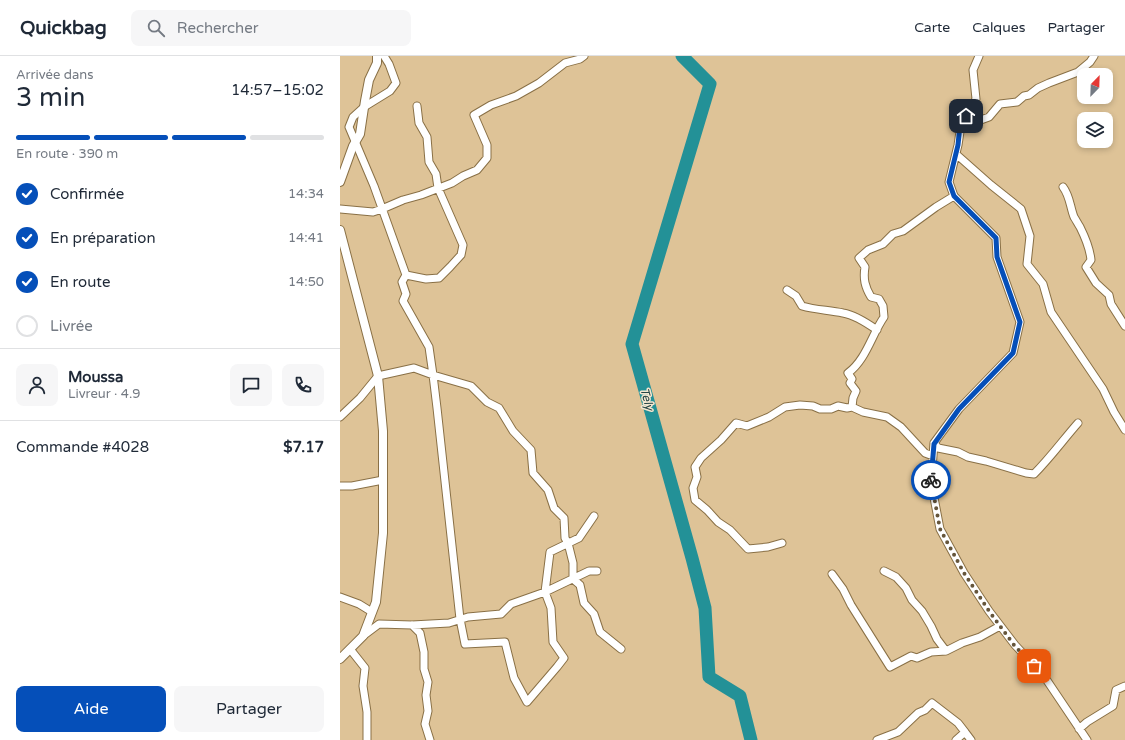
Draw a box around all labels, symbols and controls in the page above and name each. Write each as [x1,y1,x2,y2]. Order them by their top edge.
search box [131,10,411,46]
text: Quickbag [20,17,107,39]
icon: search [145,17,167,39]
text: Rechercher [177,19,258,37]
text: Carte [914,19,950,36]
text: Calques [972,19,1025,36]
text: Partager [1047,19,1105,36]
text: Arrivée dans [16,67,93,83]
north arrow [1077,68,1113,104]
map controls [1077,68,1113,148]
text: 14:57–15:02 [231,81,324,99]
text: 3 min [16,82,85,113]
pin [949,99,983,133]
icon: home [955,105,977,127]
button: layers [1077,112,1113,148]
text: En route · 390 m [16,146,118,162]
icon: check [16,183,38,205]
text: Confirmée [50,185,124,203]
text: 14:34 [288,186,324,202]
icon: check [16,227,38,249]
text: En préparation [50,229,156,247]
text: 14:41 [288,230,324,246]
icon: check [16,271,38,293]
text: En route [50,273,110,291]
text: 14:50 [288,274,324,290]
text: Livrée [50,317,93,335]
button: person [16,364,58,406]
button: chat [230,364,272,406]
button: phone [282,364,324,406]
text: Moussa [68,368,123,386]
text: Livreur · 4.9 [68,386,141,402]
water label: Tely [637,386,657,413]
text: Commande #4028 [16,438,149,456]
text: $7.17 [283,438,324,456]
courier [911,460,951,500]
icon: bike [920,469,942,491]
pin [1017,649,1051,683]
icon: bag [1023,655,1045,677]
button: Aide [16,686,166,732]
button: Partager [174,686,324,732]

